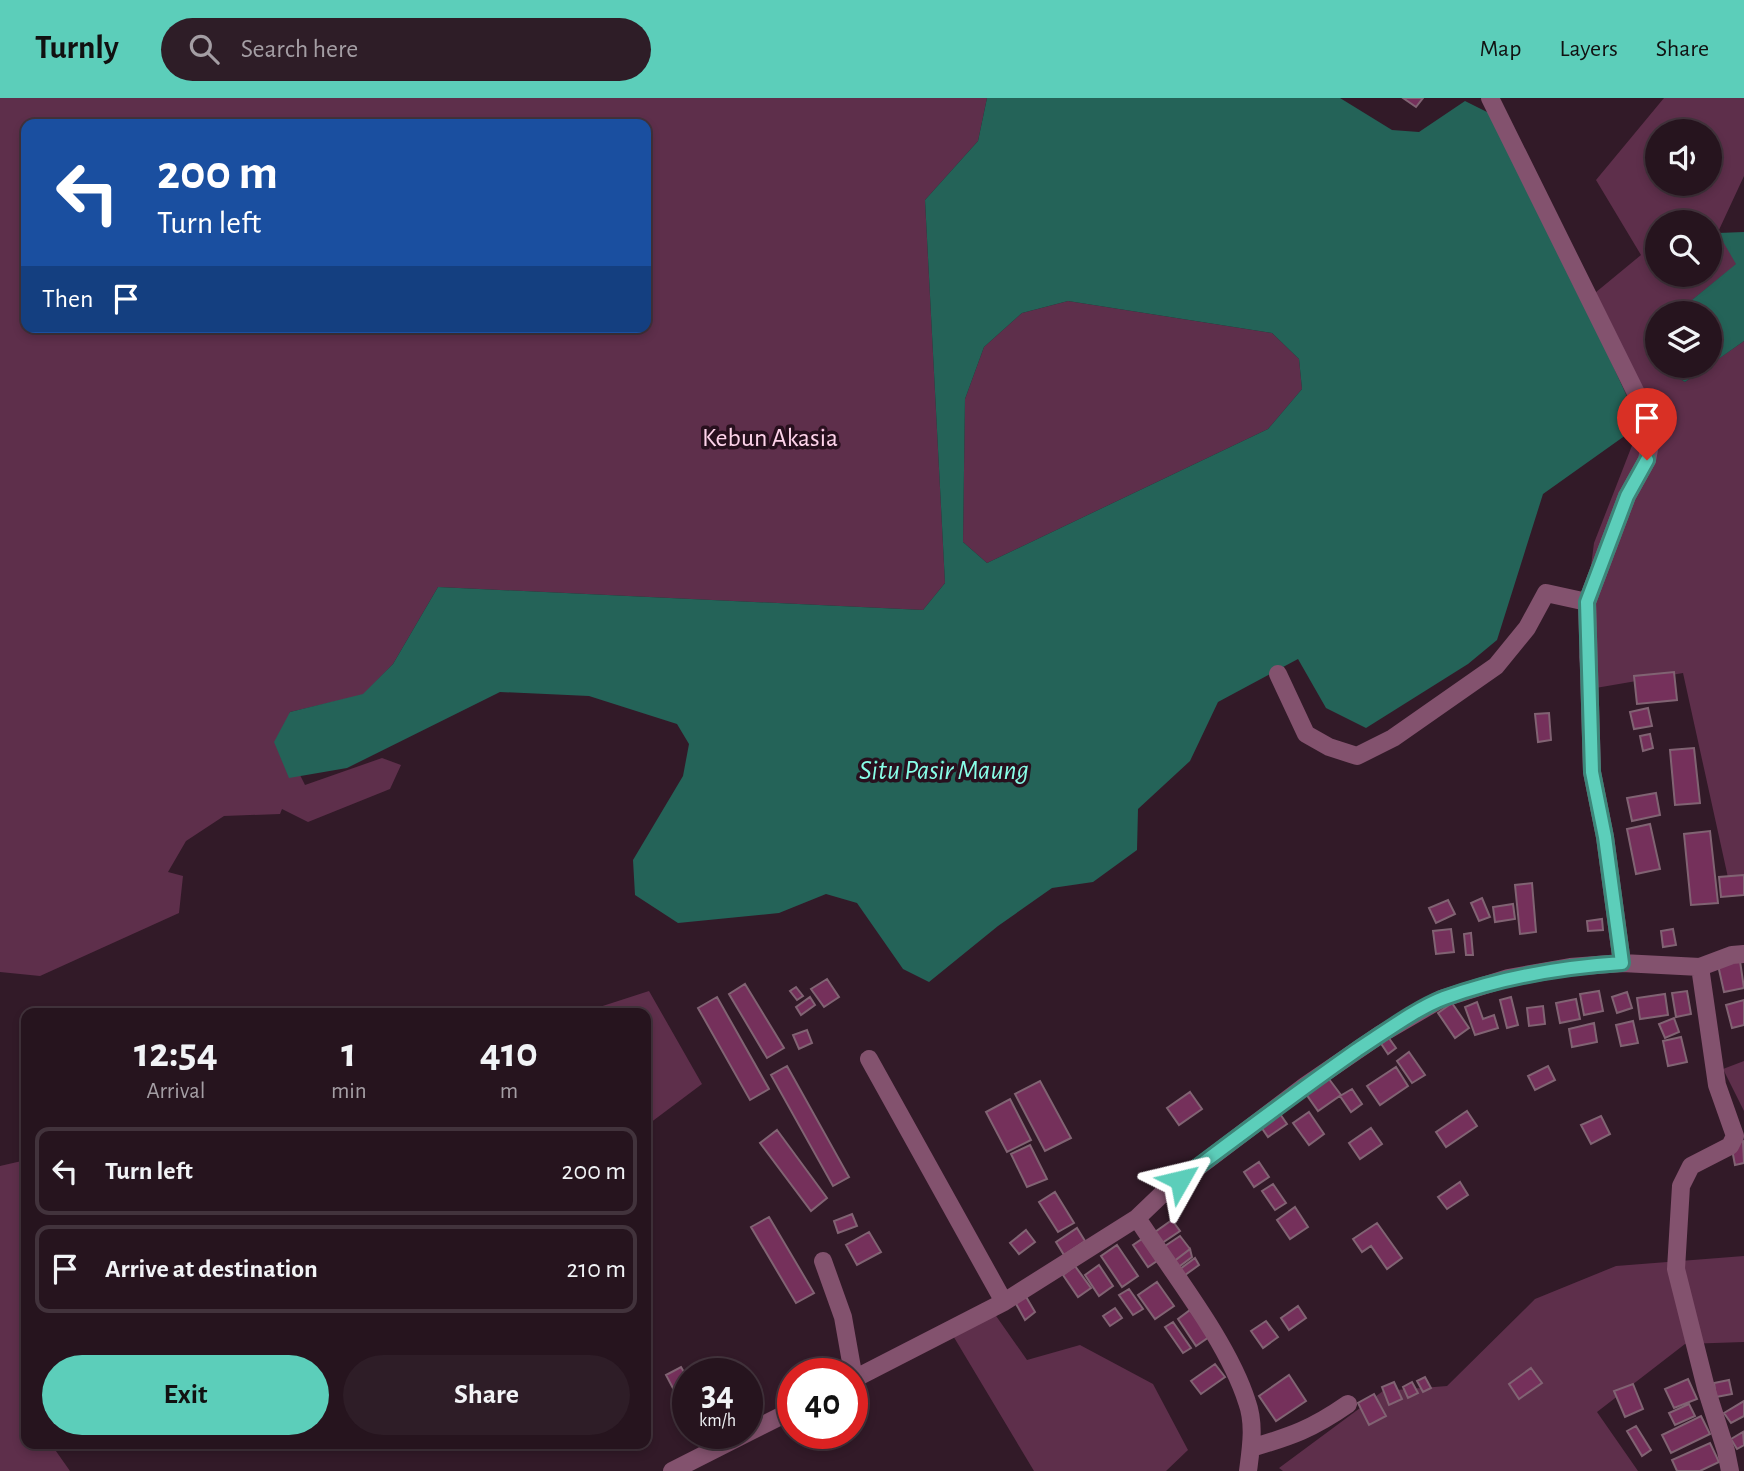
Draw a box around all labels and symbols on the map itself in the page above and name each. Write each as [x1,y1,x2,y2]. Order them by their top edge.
pin [1617,388,1677,460]
park label: Kebun Akasia [702,425,838,451]
water label: Situ Pasir Maung [859,757,1029,785]
position arrow [1143,1143,1217,1217]
speed limit sign: 40 [777,1358,868,1449]

